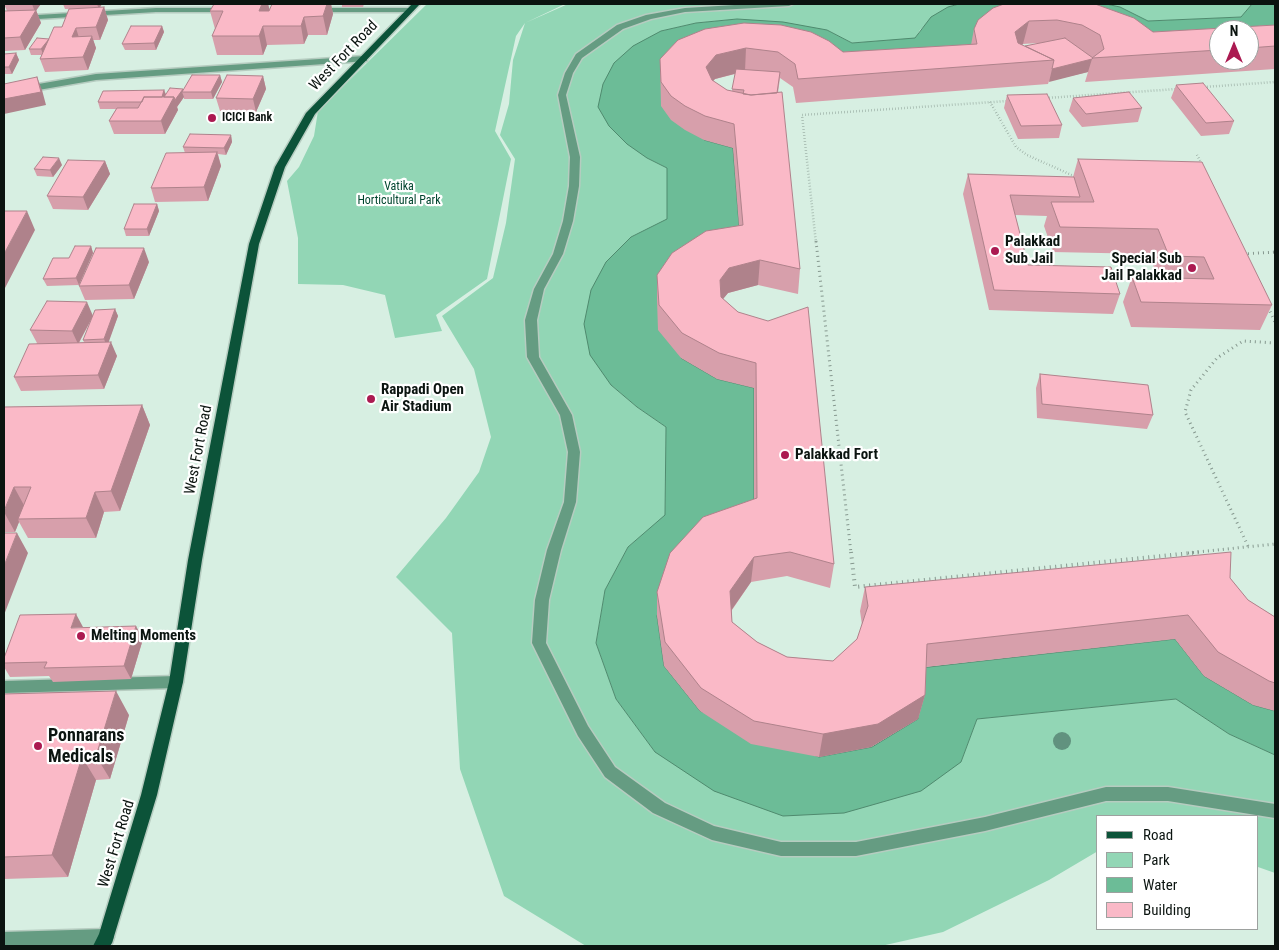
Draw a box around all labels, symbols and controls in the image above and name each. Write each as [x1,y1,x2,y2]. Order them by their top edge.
street label: West Fort Road [306,17,382,95]
north arrow [1209,20,1259,70]
text: N [1230,23,1238,39]
place label: ICICI Bank [222,111,272,125]
marker: ICICI Bank [206,112,218,124]
park label: Vatika Horticultural Park [357,180,441,208]
place label: Palakkad Sub Jail [1005,233,1060,268]
marker: Palakkad Sub Jail [989,245,1001,257]
place label: Special Sub Jail Palakkad [1101,250,1182,285]
marker: Special Sub Jail Palakkad [1186,262,1198,274]
place label: Rappadi Open Air Stadium [381,381,464,416]
marker: Rappadi Open Air Stadium [365,393,377,405]
street label: West Fort Road [182,404,216,496]
place label: Palakkad Fort [795,446,878,464]
marker: Palakkad Fort [779,449,791,461]
place label: Melting Moments [91,627,196,645]
marker: Melting Moments [75,630,87,642]
place label: Ponnarans Medicals [48,725,124,768]
marker: Ponnarans Medicals [32,740,44,752]
street label: West Fort Road [95,798,139,890]
legend [1096,815,1259,930]
text: Road [1143,826,1173,844]
text: Park [1143,851,1170,869]
text: Water [1143,876,1177,894]
text: Building [1143,901,1191,919]

